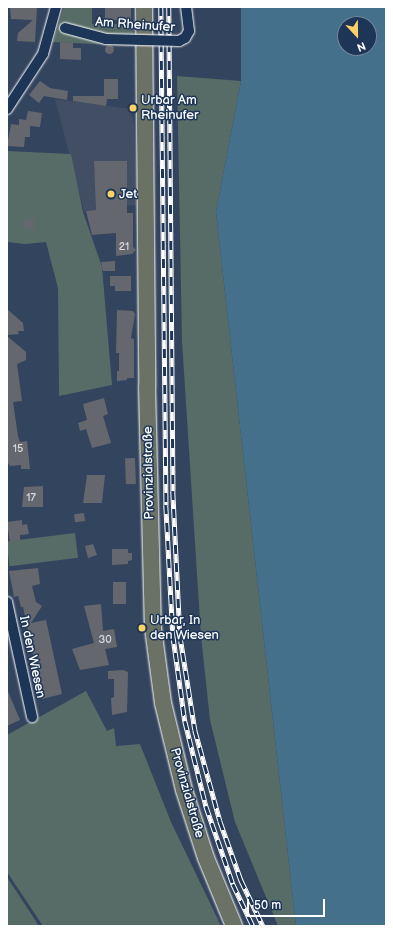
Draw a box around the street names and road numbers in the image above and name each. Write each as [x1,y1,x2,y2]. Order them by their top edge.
street label: Am Rheinufer [95,14,175,36]
street label: Provinzialstraße [140,426,158,520]
street label: In den Wiesen [16,614,48,700]
street label: Provinzialstraße [167,746,207,840]

